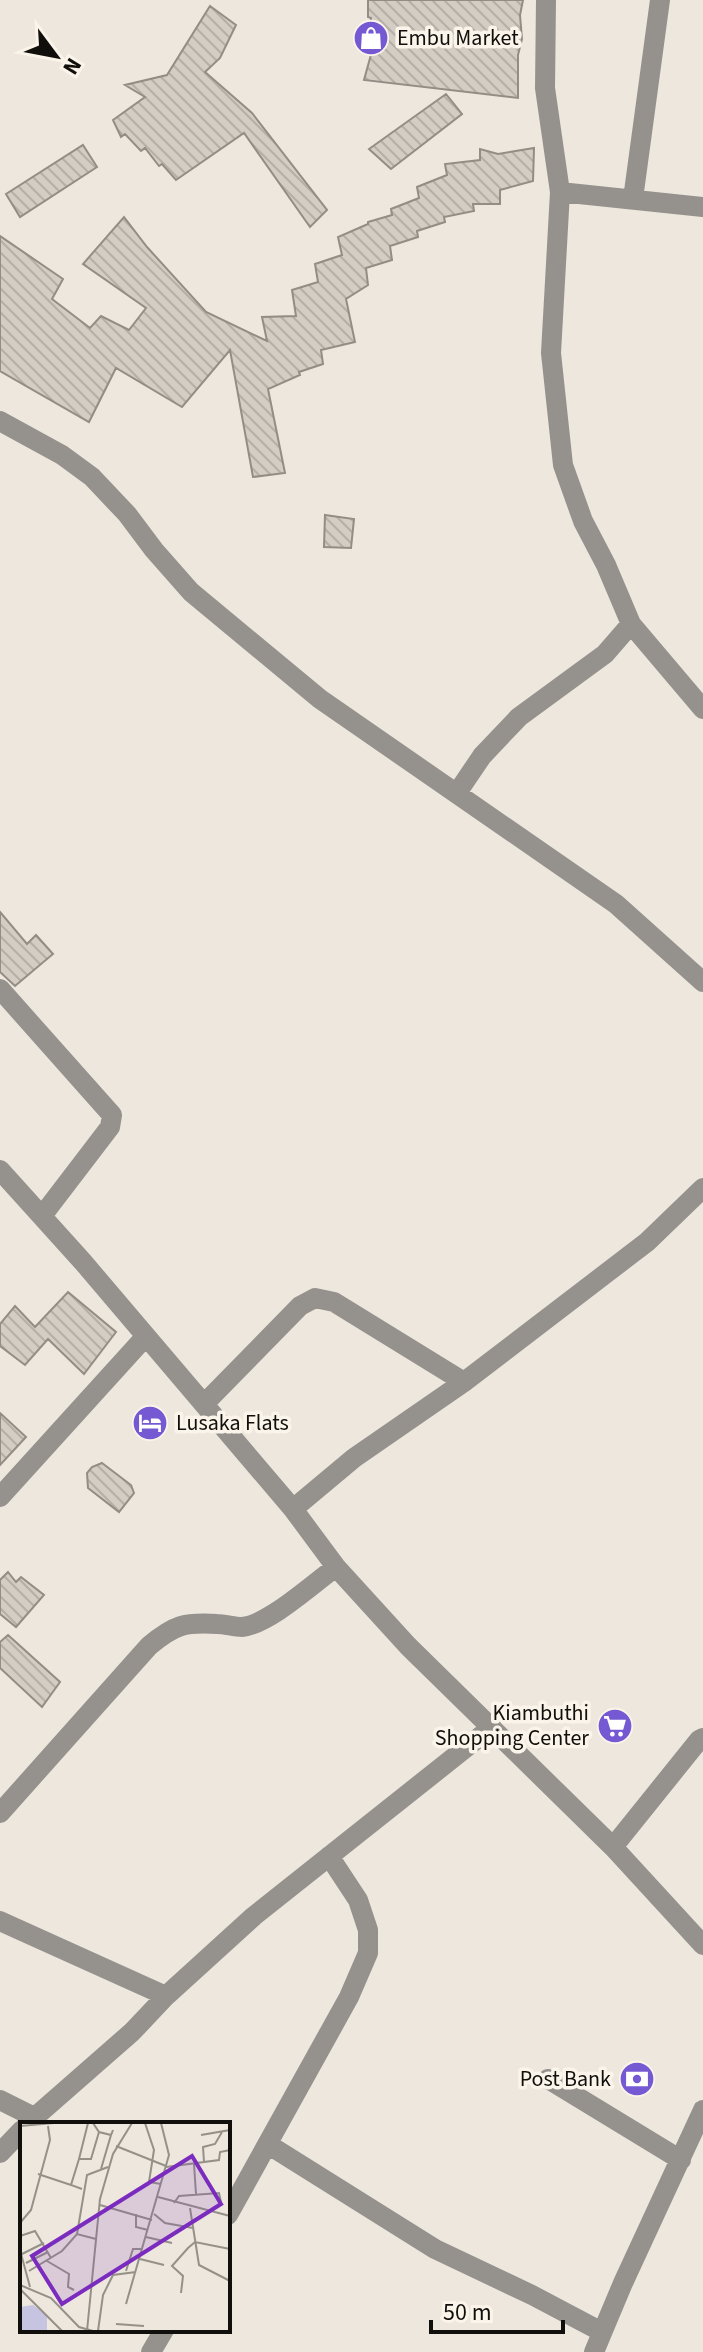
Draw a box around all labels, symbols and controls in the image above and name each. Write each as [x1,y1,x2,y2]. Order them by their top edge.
north arrow [16,16,96,96]
shop icon: Embu Market [352,19,390,57]
place label: Embu Market [397,22,519,54]
text: N [55,51,90,81]
hotel icon: Lusaka Flats [131,1404,169,1442]
place label: Lusaka Flats [176,1407,289,1439]
place label: Kiambuthi Shopping Center [435,1697,589,1754]
supermarket icon: Kiambuthi Shopping Center [596,1707,634,1745]
bank icon: Post Bank [618,2060,656,2098]
place label: Post Bank [520,2063,611,2095]
inset map [20,2122,230,2332]
scale bar [431,2284,563,2334]
text: 50 m [443,2295,492,2330]

